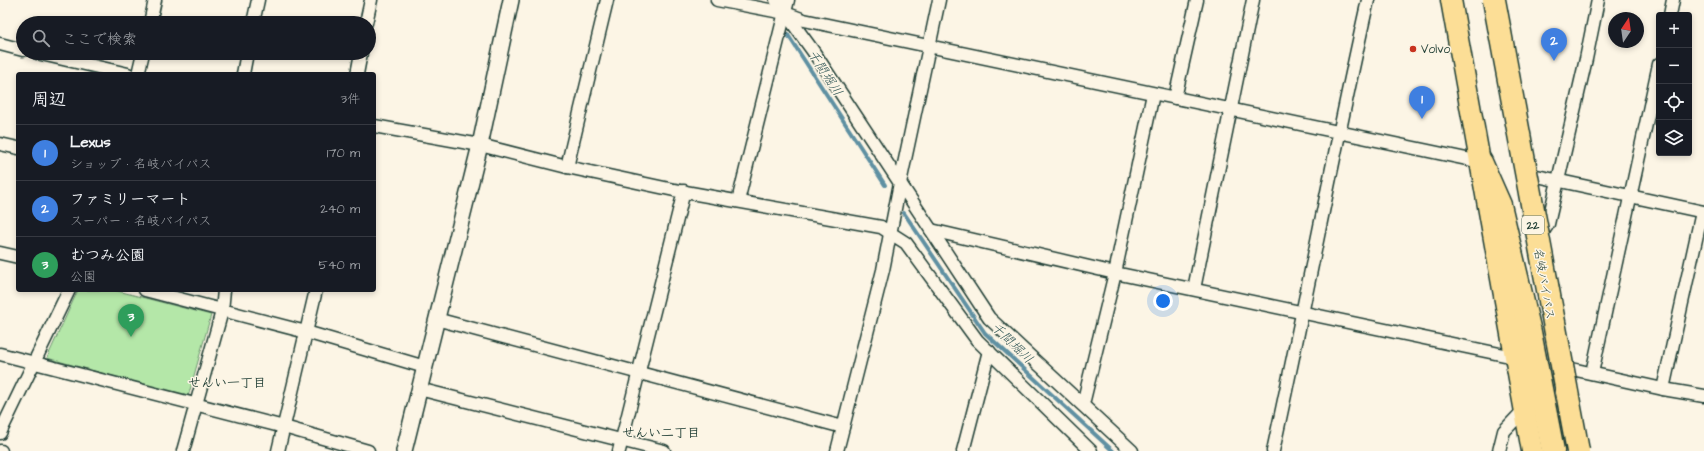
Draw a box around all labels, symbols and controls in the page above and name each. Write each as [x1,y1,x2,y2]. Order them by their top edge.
north arrow [1608,12,1644,48]
map controls [1656,12,1692,156]
button: + [1656,12,1692,48]
search box [16,16,376,60]
icon: search [30,27,52,49]
pin: 2 [1541,28,1567,61]
text: ここで検索 [62,29,137,50]
place label: Volvo [1421,41,1450,58]
marker: Volvo [1408,44,1418,54]
water label: 千間堀川 [803,46,847,100]
button: − [1656,48,1692,84]
button: locate [1656,84,1692,120]
pin: 1 [1409,86,1435,119]
text: 周辺 [32,88,66,112]
text: 3件 [340,90,360,108]
button: layers [1656,120,1692,156]
text: Lexus [70,132,111,153]
text: 1 [44,144,46,162]
text: 170 m [327,144,360,162]
text: ショップ · 名岐バイパス [70,155,211,173]
text: ファミリーマート [70,189,191,210]
text: 2 [41,200,49,218]
text: 240 m [320,200,360,218]
text: スーパー · 名岐バイパス [70,212,211,230]
road number: 22 [1522,216,1544,234]
text: むつみ公園 [70,245,145,266]
street label: 名岐バイパス [1529,247,1559,321]
text: 3 [42,256,48,274]
text: 540 m [318,256,360,274]
text: 公園 [70,268,96,286]
your location [1153,291,1173,311]
pin: 3 [118,304,144,337]
water label: 千間堀川 [987,318,1037,368]
district label: せんい一丁目 [188,374,266,392]
district label: せんい二丁目 [622,424,700,442]

